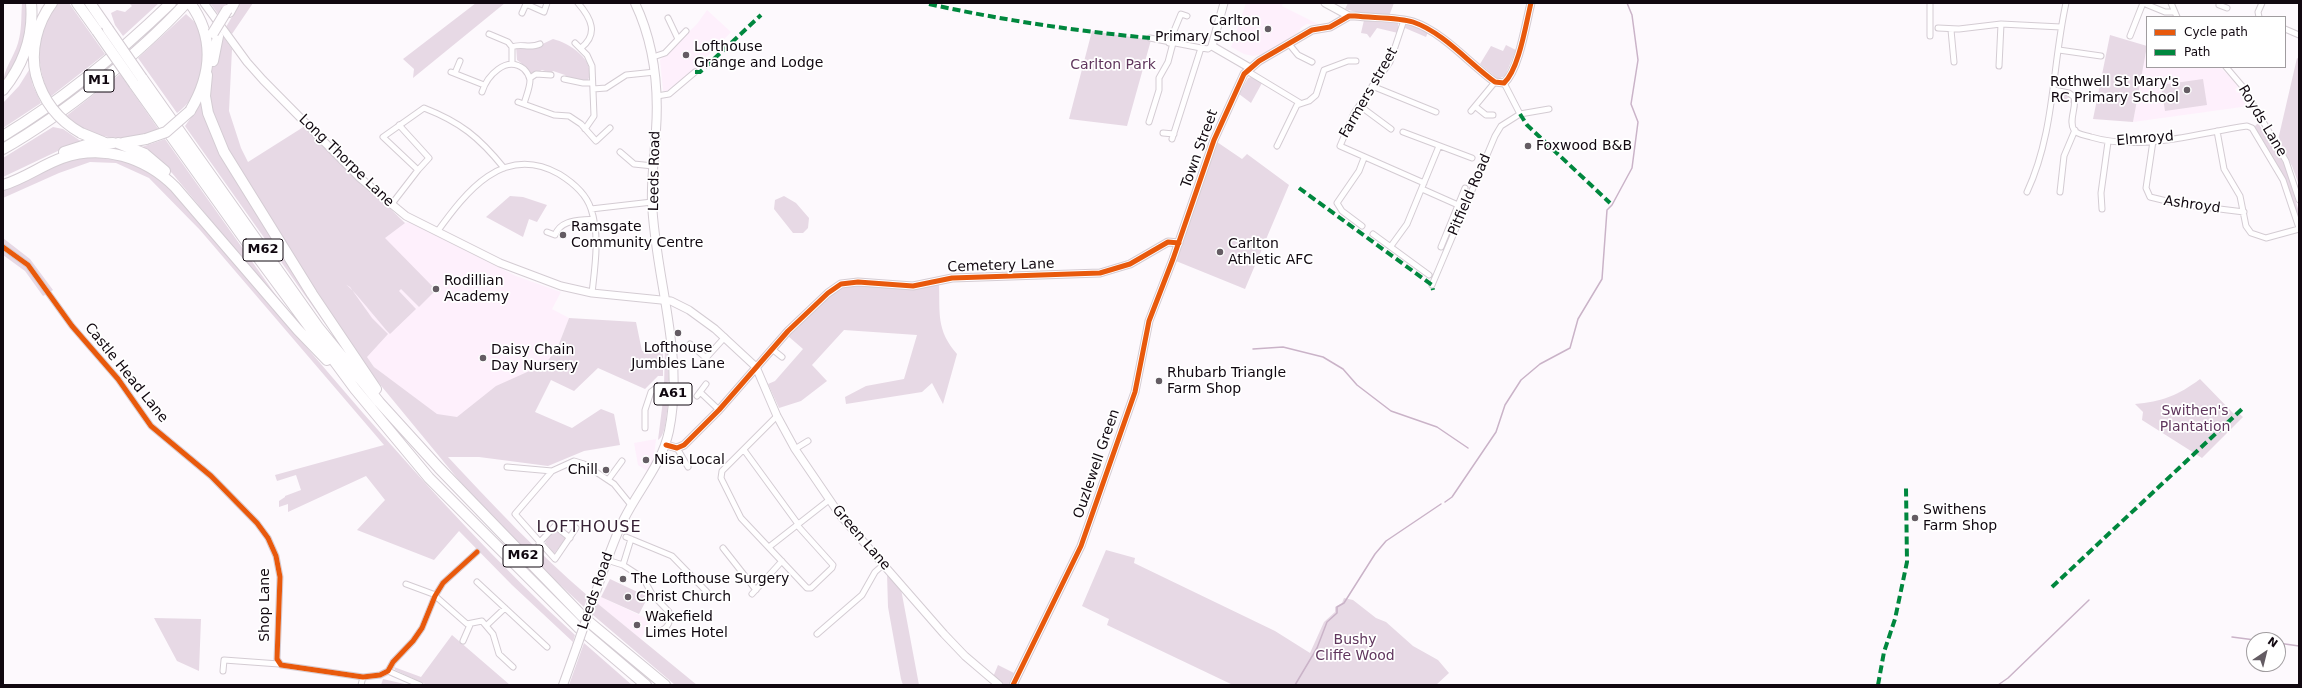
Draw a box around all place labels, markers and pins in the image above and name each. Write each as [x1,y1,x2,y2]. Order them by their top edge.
place label: Carlton Primary School [1155,13,1260,46]
marker: Carlton Primary School [1263,24,1273,34]
place label: Lofthouse Grange and Lodge [694,39,823,72]
marker: Lofthouse Grange and Lodge [681,50,691,60]
place label: Rothwell St Mary's RC Primary School [2050,74,2179,106]
marker: Rothwell St Mary's RC Primary School [2182,85,2192,95]
place label: Foxwood B&B [1536,138,1632,154]
marker: Foxwood B&B [1523,141,1533,151]
place label: Ramsgate Community Centre [571,219,703,252]
marker: Ramsgate Community Centre [558,230,568,240]
place label: Carlton Athletic AFC [1228,236,1313,268]
marker: Carlton Athletic AFC [1215,247,1225,257]
place label: Rodillian Academy [444,273,509,306]
marker: Rodillian Academy [431,284,441,294]
marker: Lofthouse Jumbles Lane [673,328,683,338]
place label: Lofthouse Jumbles Lane [631,340,725,372]
place label: Daisy Chain Day Nursery [491,342,578,374]
marker: Daisy Chain Day Nursery [478,353,488,363]
place label: Rhubarb Triangle Farm Shop [1167,365,1286,398]
marker: Rhubarb Triangle Farm Shop [1154,376,1164,386]
place label: Nisa Local [654,452,725,468]
marker: Nisa Local [641,455,651,465]
place label: Chill [568,462,598,478]
marker: Chill [601,465,611,475]
place label: Swithens Farm Shop [1923,502,1997,534]
marker: Swithens Farm Shop [1910,513,1920,523]
place label: The Lofthouse Surgery [631,571,789,587]
marker: The Lofthouse Surgery [618,574,628,584]
place label: Christ Church [636,589,731,605]
marker: Christ Church [623,592,633,602]
place label: Wakefield Limes Hotel [645,609,728,642]
marker: Wakefield Limes Hotel [632,620,642,630]

